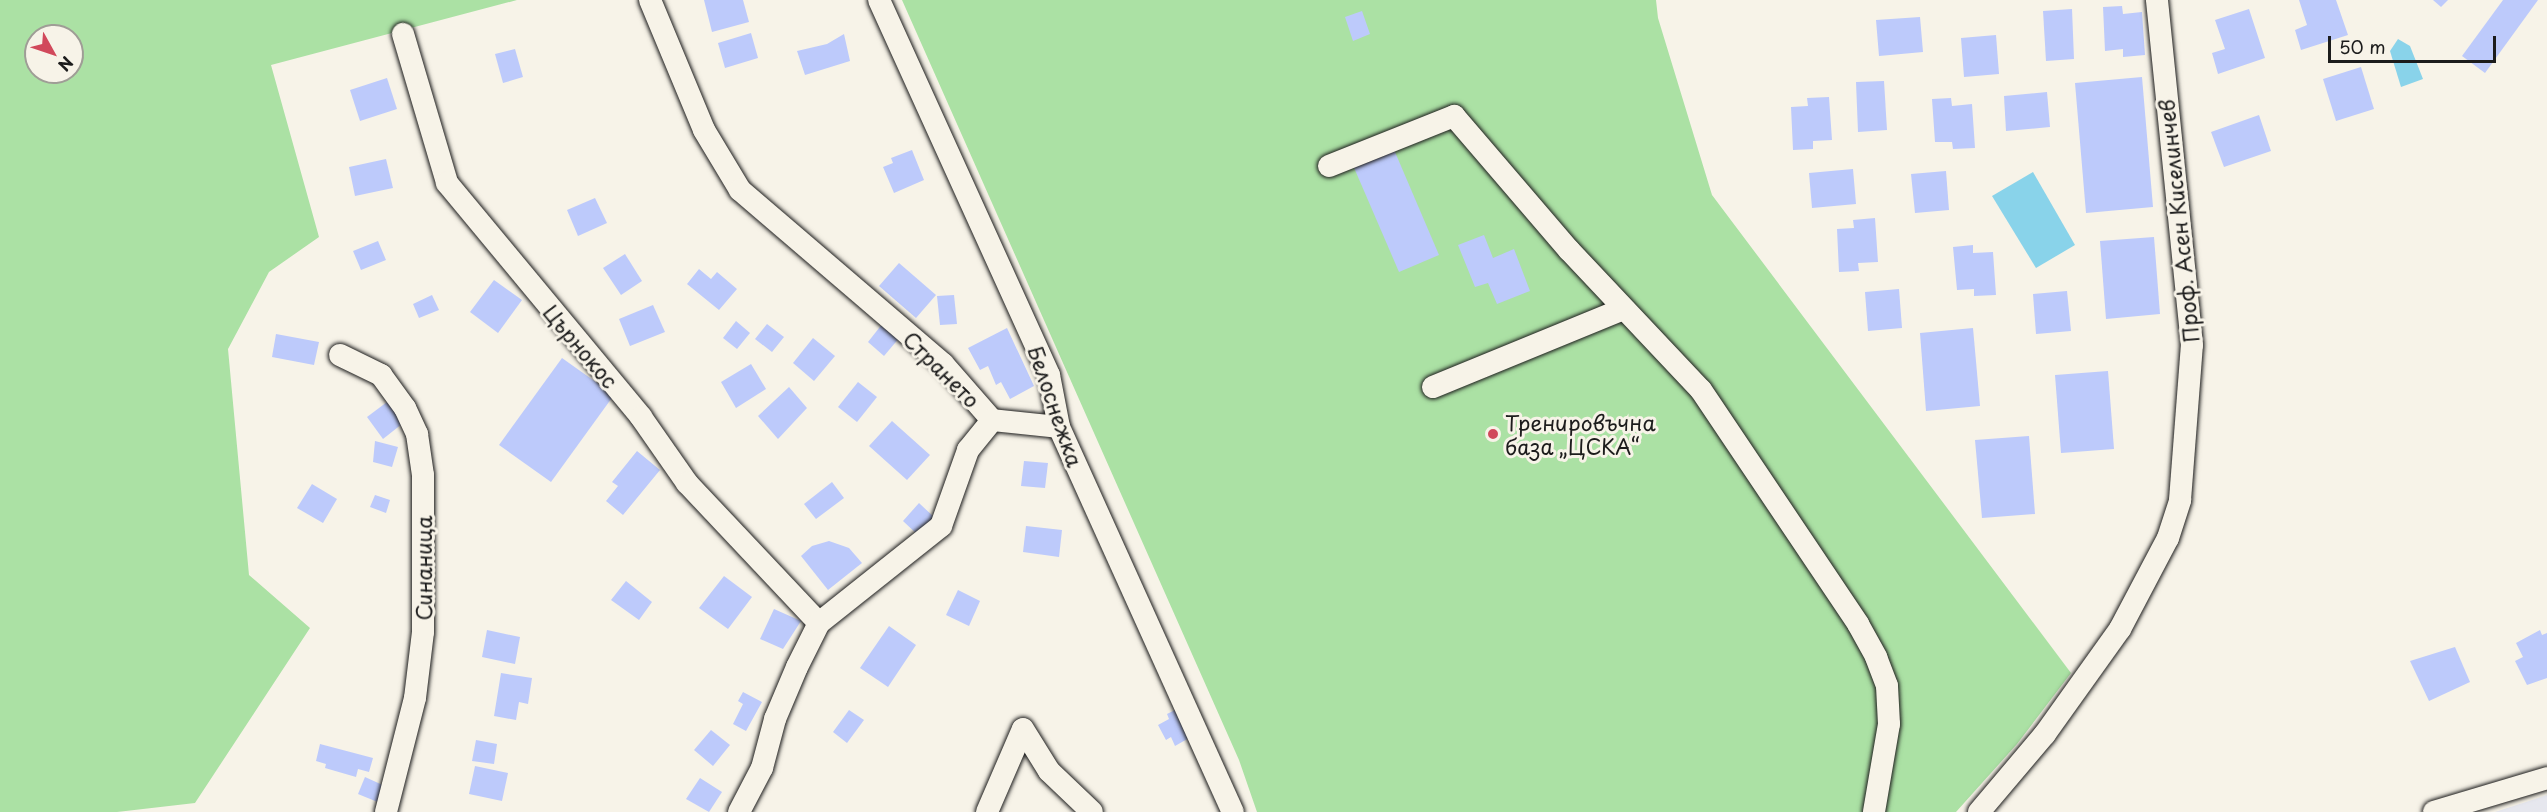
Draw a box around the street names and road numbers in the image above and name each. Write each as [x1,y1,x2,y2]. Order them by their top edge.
street label: Проф. Асен Киселинчев [2153,97,2203,345]
street label: Църнокос [539,299,623,393]
street label: Странето [899,326,985,412]
street label: Белоснежка [1023,342,1089,470]
street label: Синаница [410,515,436,621]

